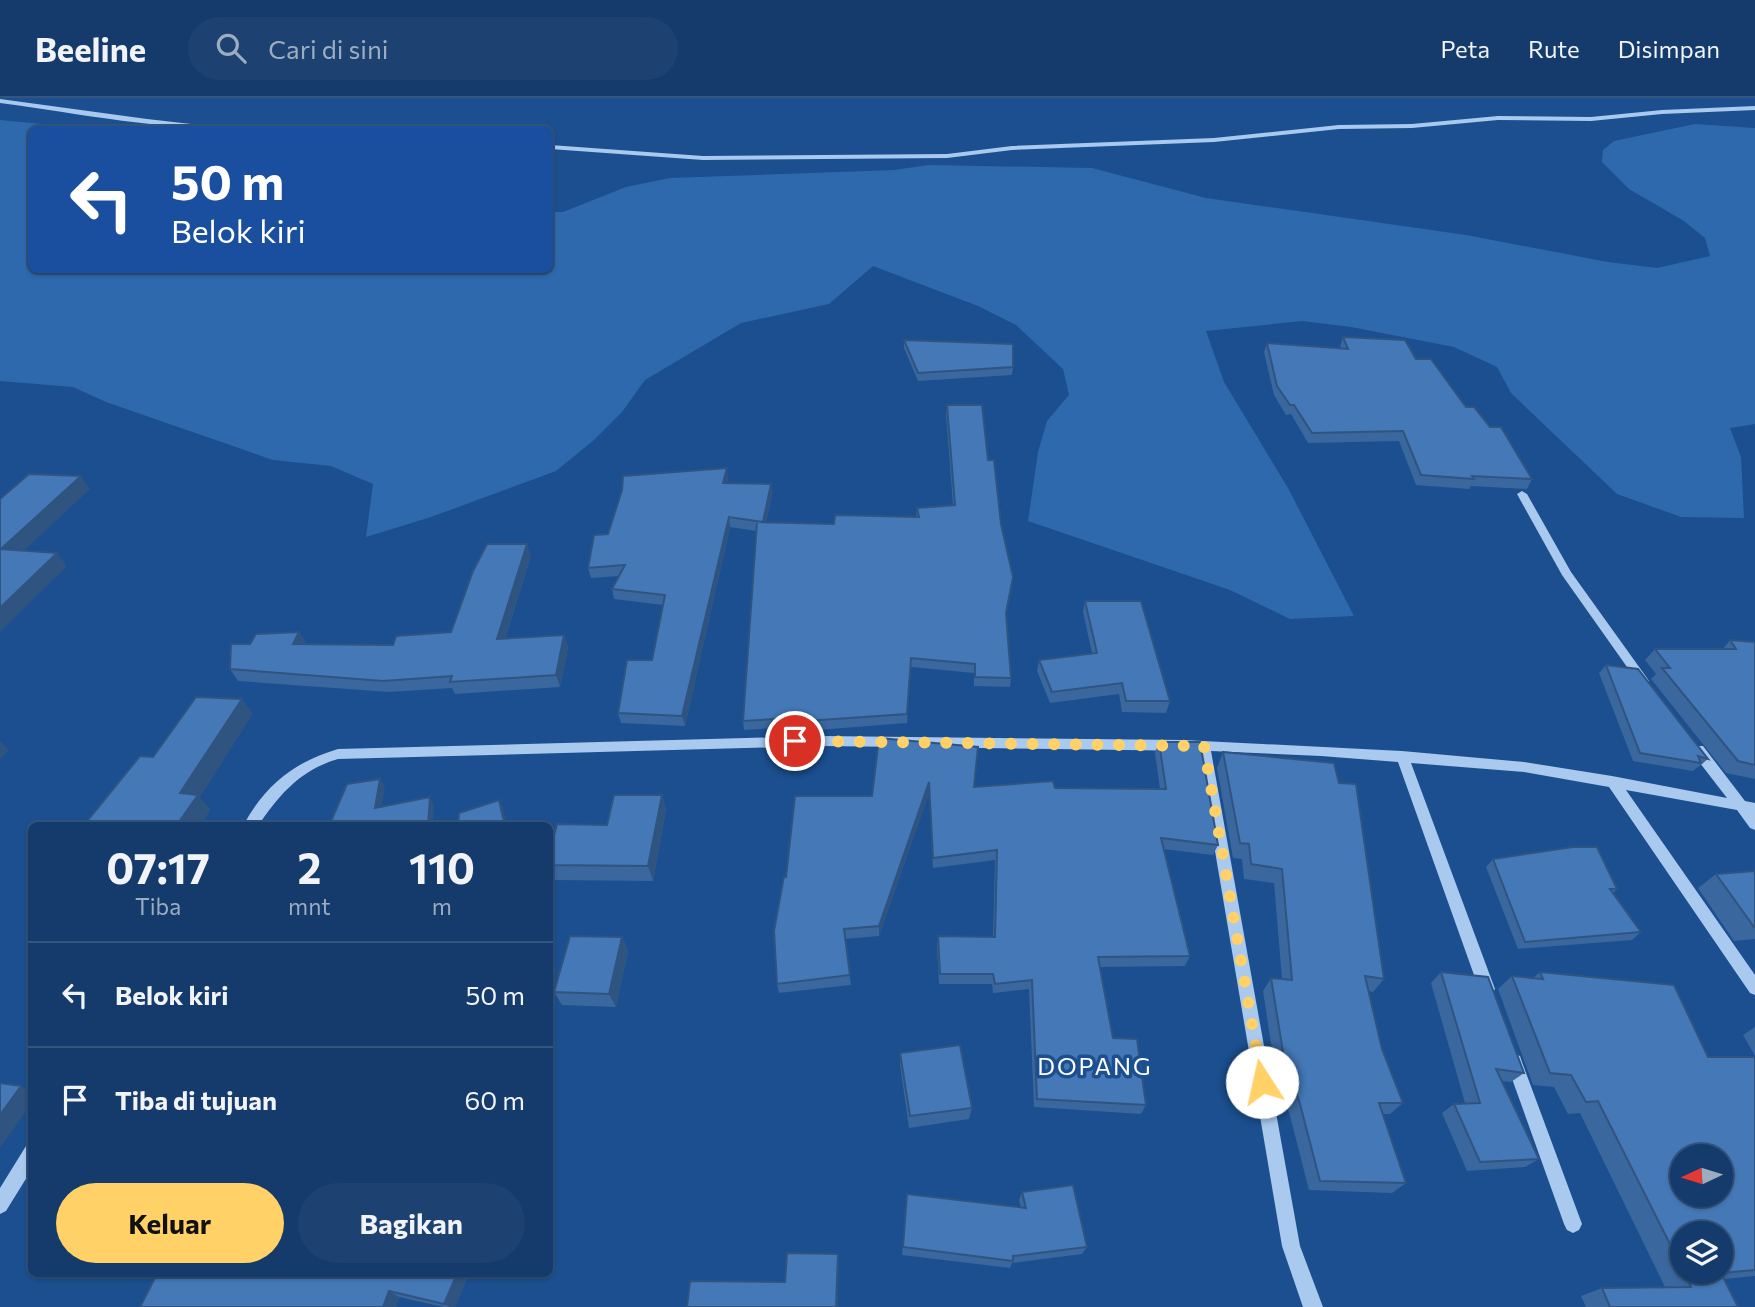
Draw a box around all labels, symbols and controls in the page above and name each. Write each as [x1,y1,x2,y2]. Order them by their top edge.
search box [188,17,678,80]
text: Beeline [35,28,146,69]
icon: search [212,29,250,67]
text: Cari di sini [268,33,388,64]
text: Peta [1440,34,1490,63]
text: Rute [1528,34,1580,63]
text: Disimpan [1618,34,1720,63]
text: 50 m [171,150,284,210]
icon: left [56,154,147,245]
text: Belok kiri [171,210,306,250]
pin [765,711,825,771]
icon: arrive [776,722,814,760]
text: 07:17 [106,841,210,893]
text: 2 [297,841,321,893]
text: 110 [409,841,475,893]
text: Tiba [135,892,181,920]
text: mnt [288,892,331,920]
text: m [432,892,452,920]
icon: left [56,976,94,1014]
text: Belok kiri [115,979,229,1010]
text: 50 m [465,979,525,1010]
position arrow [1225,1045,1299,1119]
district label: DOPANG [1037,1051,1153,1080]
icon: arrive [56,1081,94,1119]
text: Tiba di tujuan [115,1084,277,1115]
text: 60 m [465,1084,525,1115]
north arrow [1670,1144,1732,1208]
map controls [1670,1144,1733,1284]
button: Keluar [56,1183,284,1263]
button: Bagikan [298,1183,525,1263]
button: layers [1670,1221,1733,1284]

